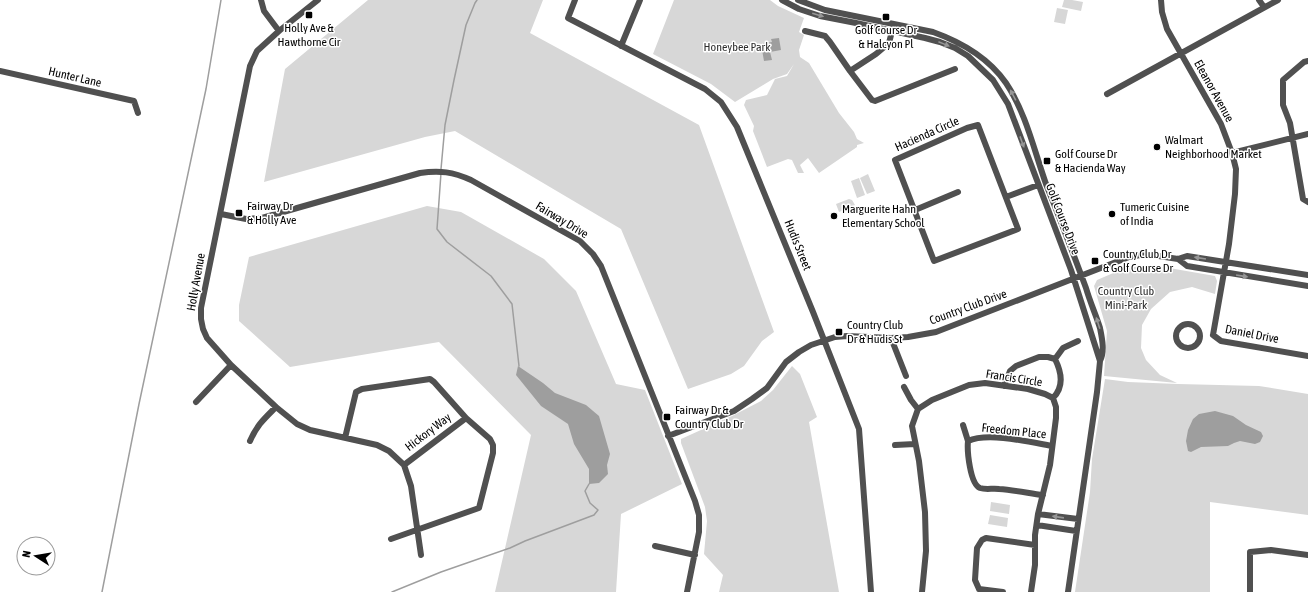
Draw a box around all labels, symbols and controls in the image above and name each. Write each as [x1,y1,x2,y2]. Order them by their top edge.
marker: Holly Ave & Hawthorne Cir [304,10,314,20]
one-way arrow [812,12,824,18]
marker: Golf Course Dr & Halcyon Pl [881,12,891,22]
place label: Holly Ave & Hawthorne Cir [278,21,341,49]
place label: Golf Course Dr & Halcyon Pl [855,23,918,51]
park label: Honeybee Park [704,40,771,54]
one-way arrow [939,42,951,48]
street label: Eleanor Avenue [1191,57,1237,125]
street label: Hunter Lane [47,64,103,90]
one-way arrow [1010,89,1016,101]
street label: Hacienda Circle [893,114,961,154]
place label: Walmart Neighborhood Market [1165,133,1262,161]
one-way arrow [1020,136,1026,148]
marker: Walmart Neighborhood Market [1152,142,1162,152]
place label: Golf Course Dr & Hacienda Way [1055,147,1126,175]
marker: Golf Course Dr & Hacienda Way [1042,156,1052,166]
street label: Golf Course Drive [1043,181,1083,257]
place label: Fairway Dr & Holly Ave [247,199,296,227]
street label: Fairway Drive [533,199,591,241]
place label: Tumeric Cuisine of India [1120,200,1189,228]
place label: Marguerite Hahn Elementary School [842,202,925,230]
marker: Fairway Dr & Holly Ave [234,208,244,218]
marker: Tumeric Cuisine of India [1107,209,1117,219]
marker: Marguerite Hahn Elementary School [829,211,839,221]
street label: Hudis Street [782,218,815,273]
place label: Country Club Dr & Golf Course Dr [1103,247,1173,275]
street label: Holly Avenue [184,252,208,312]
one-way arrow [1194,255,1206,261]
marker: Country Club Dr & Golf Course Dr [1090,256,1100,266]
one-way arrow [1236,273,1248,279]
park label: Country Club Mini-Park [1098,284,1154,312]
street label: Country Club Drive [927,287,1009,327]
one-way arrow [1095,317,1101,329]
place label: Country Club Dr & Hudis St [847,318,904,346]
street label: Daniel Drive [1224,322,1280,346]
marker: Country Club Dr & Hudis St [834,327,844,337]
street label: Francis Circle [985,367,1043,389]
place label: Fairway Dr & Country Club Dr [675,403,744,431]
street label: Hickory Way [402,410,454,454]
marker: Fairway Dr & Country Club Dr [662,412,672,422]
street label: Freedom Place [981,421,1047,441]
one-way arrow [1052,514,1064,520]
north arrow [16,536,56,576]
text: N [20,549,33,558]

